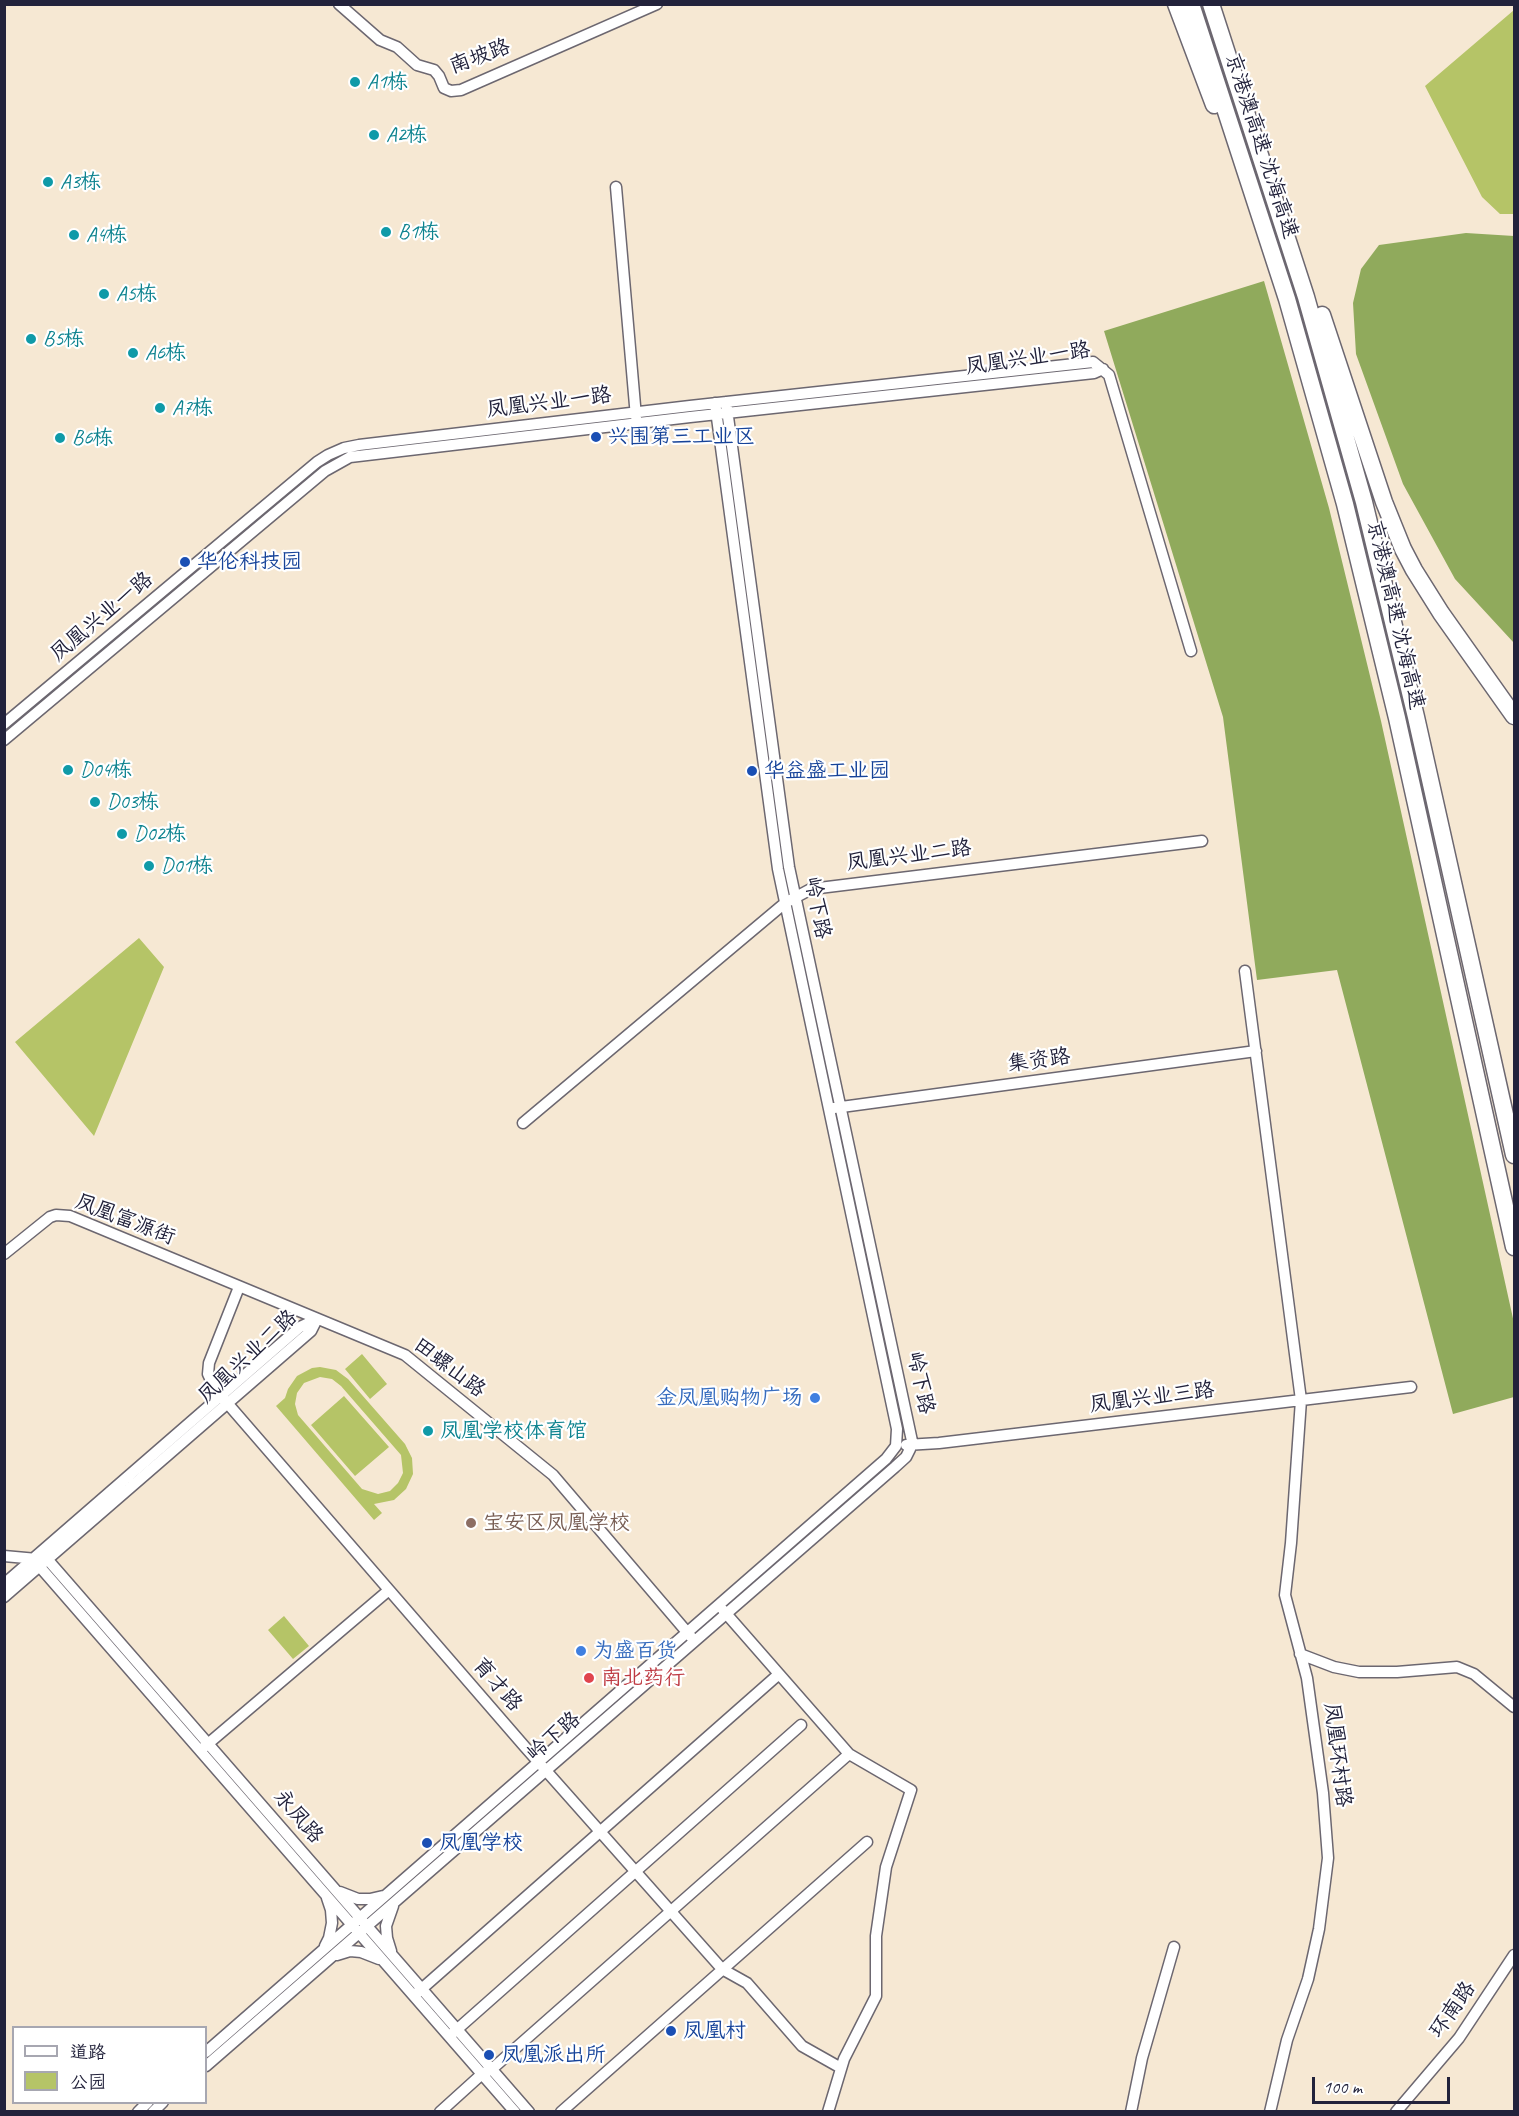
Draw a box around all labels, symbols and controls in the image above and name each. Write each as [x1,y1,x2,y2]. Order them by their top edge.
street label: 南坡路 [446,34,514,80]
street label: 京港澳高速 沈海高速 [1219,50,1303,242]
place label: A1栋 [367,69,408,95]
marker: A1栋 [348,75,362,89]
place label: A2栋 [386,122,427,148]
marker: A2栋 [367,128,381,142]
place label: A3栋 [60,169,101,195]
marker: A3栋 [41,175,55,189]
place label: B1栋 [398,219,439,245]
place label: A4栋 [86,222,127,248]
marker: B1栋 [379,225,393,239]
marker: A4栋 [67,228,81,242]
place label: A5栋 [116,281,157,307]
marker: A5栋 [97,287,111,301]
place label: B5栋 [43,326,84,352]
marker: B5栋 [24,332,38,346]
street label: 凤凰兴业一路 [964,338,1092,380]
place label: A6栋 [145,340,186,366]
marker: A6栋 [126,346,140,360]
street label: 凤凰兴业一路 [485,383,613,423]
place label: A7栋 [172,395,213,421]
marker: A7栋 [153,401,167,415]
place label: 兴围第三工业区 [608,424,755,450]
place label: B6栋 [72,425,113,451]
marker: 兴围第三工业区 [589,430,603,444]
marker: B6栋 [53,431,67,445]
street label: 京港澳高速 沈海高速 [1361,518,1429,712]
place label: 华伦科技园 [197,549,302,575]
marker: 华伦科技园 [178,555,192,569]
street label: 凤凰兴业一路 [46,567,158,667]
place label: D04栋 [80,757,132,783]
place label: 华益盛工业园 [764,758,890,784]
marker: D04栋 [61,763,75,777]
marker: 华益盛工业园 [745,764,759,778]
place label: D03栋 [107,789,159,815]
marker: D03栋 [88,795,102,809]
place label: D02栋 [134,821,186,847]
marker: D02栋 [115,827,129,841]
street label: 凤凰兴业二路 [845,836,973,876]
place label: D01栋 [161,853,213,879]
marker: D01栋 [142,859,156,873]
street label: 岭下路 [799,875,835,941]
street label: 集资路 [1006,1044,1072,1078]
street label: 凤凰富源街 [71,1189,179,1251]
street label: 凤凰兴业二路 [193,1305,303,1409]
street label: 田螺山路 [408,1333,490,1403]
street label: 岭下路 [901,1350,939,1416]
street label: 凤凰兴业三路 [1088,1378,1216,1418]
place label: 金凤凰购物广场 [656,1385,803,1411]
marker: 金凤凰购物广场 [808,1391,822,1405]
place label: 凤凰学校体育馆 [440,1418,587,1444]
marker: 凤凰学校体育馆 [421,1424,435,1438]
place label: 宝安区凤凰学校 [483,1510,630,1536]
marker: 宝安区凤凰学校 [464,1516,478,1530]
place label: 为盛百货 [593,1638,677,1664]
marker: 为盛百货 [574,1644,588,1658]
street label: 育才路 [467,1653,527,1717]
place label: 南北药行 [601,1665,685,1691]
marker: 南北药行 [582,1671,596,1685]
street label: 凤凰环村路 [1318,1701,1356,1809]
street label: 岭下路 [522,1707,586,1767]
street label: 永凤路 [268,1785,328,1849]
place label: 凤凰学校 [439,1830,523,1856]
marker: 凤凰学校 [420,1836,434,1850]
street label: 环南路 [1425,1977,1481,2043]
place label: 凤凰村 [683,2018,746,2044]
marker: 凤凰村 [664,2024,678,2038]
legend [12,2026,207,2104]
text: 道路 [70,2041,106,2063]
place label: 凤凰派出所 [501,2042,606,2068]
marker: 凤凰派出所 [482,2048,496,2062]
scale bar [1315,2065,1453,2103]
text: 公园 [70,2071,106,2093]
text: 100 m [1323,2076,1362,2098]

